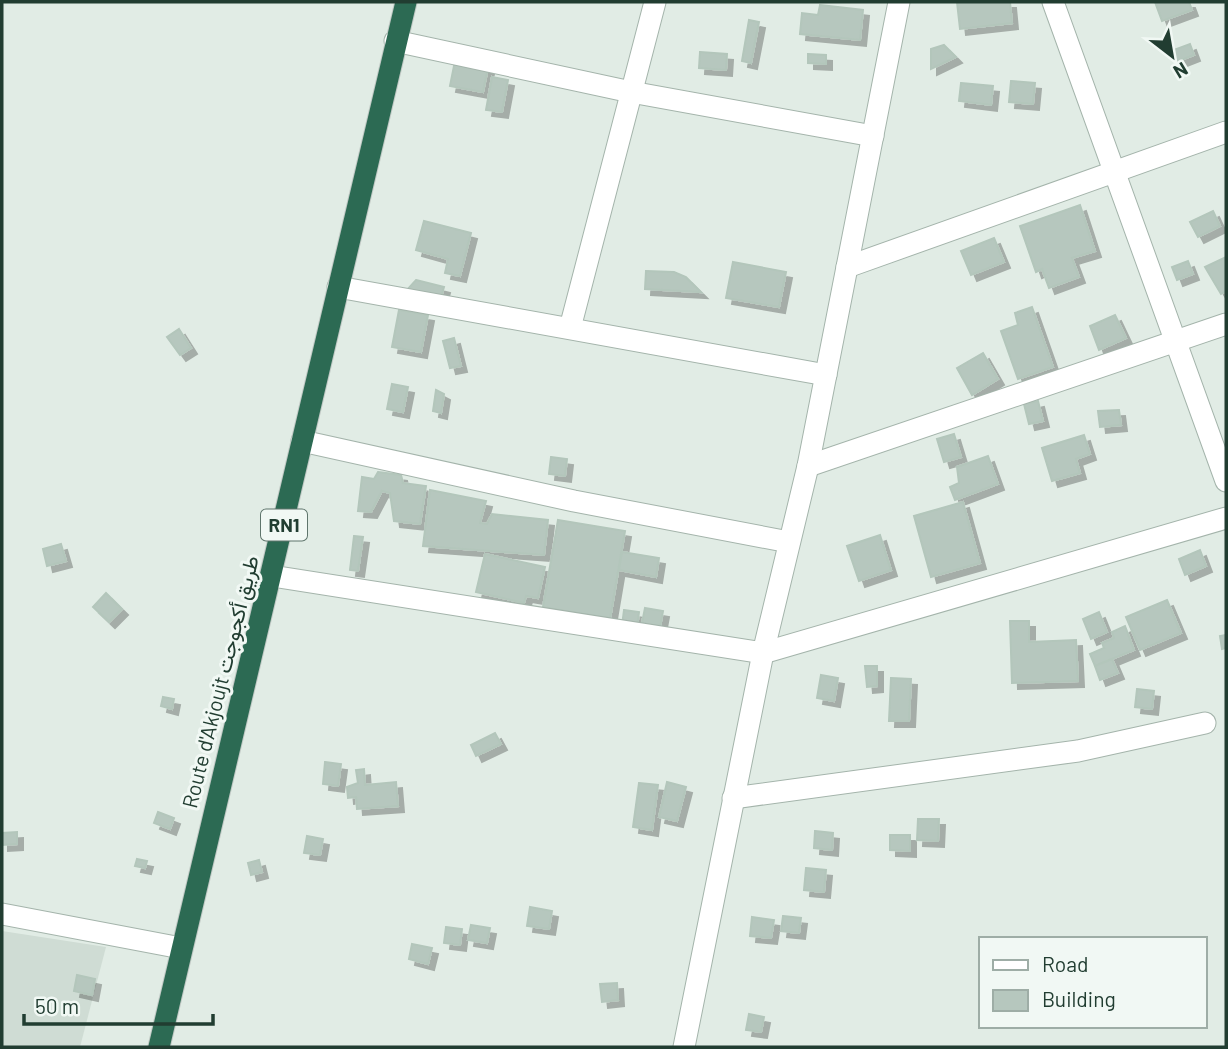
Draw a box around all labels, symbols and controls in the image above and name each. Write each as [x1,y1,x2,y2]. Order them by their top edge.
north arrow [1137,21,1207,91]
text: N [1170,58,1192,84]
road number: RN1 [261,510,307,540]
street label: Route d'Akjoujt طريق أكجوجت [176,553,265,811]
legend [979,937,1207,1028]
text: Road [1042,951,1088,976]
scale bar [24,982,214,1026]
text: Building [1042,986,1116,1011]
text: 50 m [35,993,79,1018]

